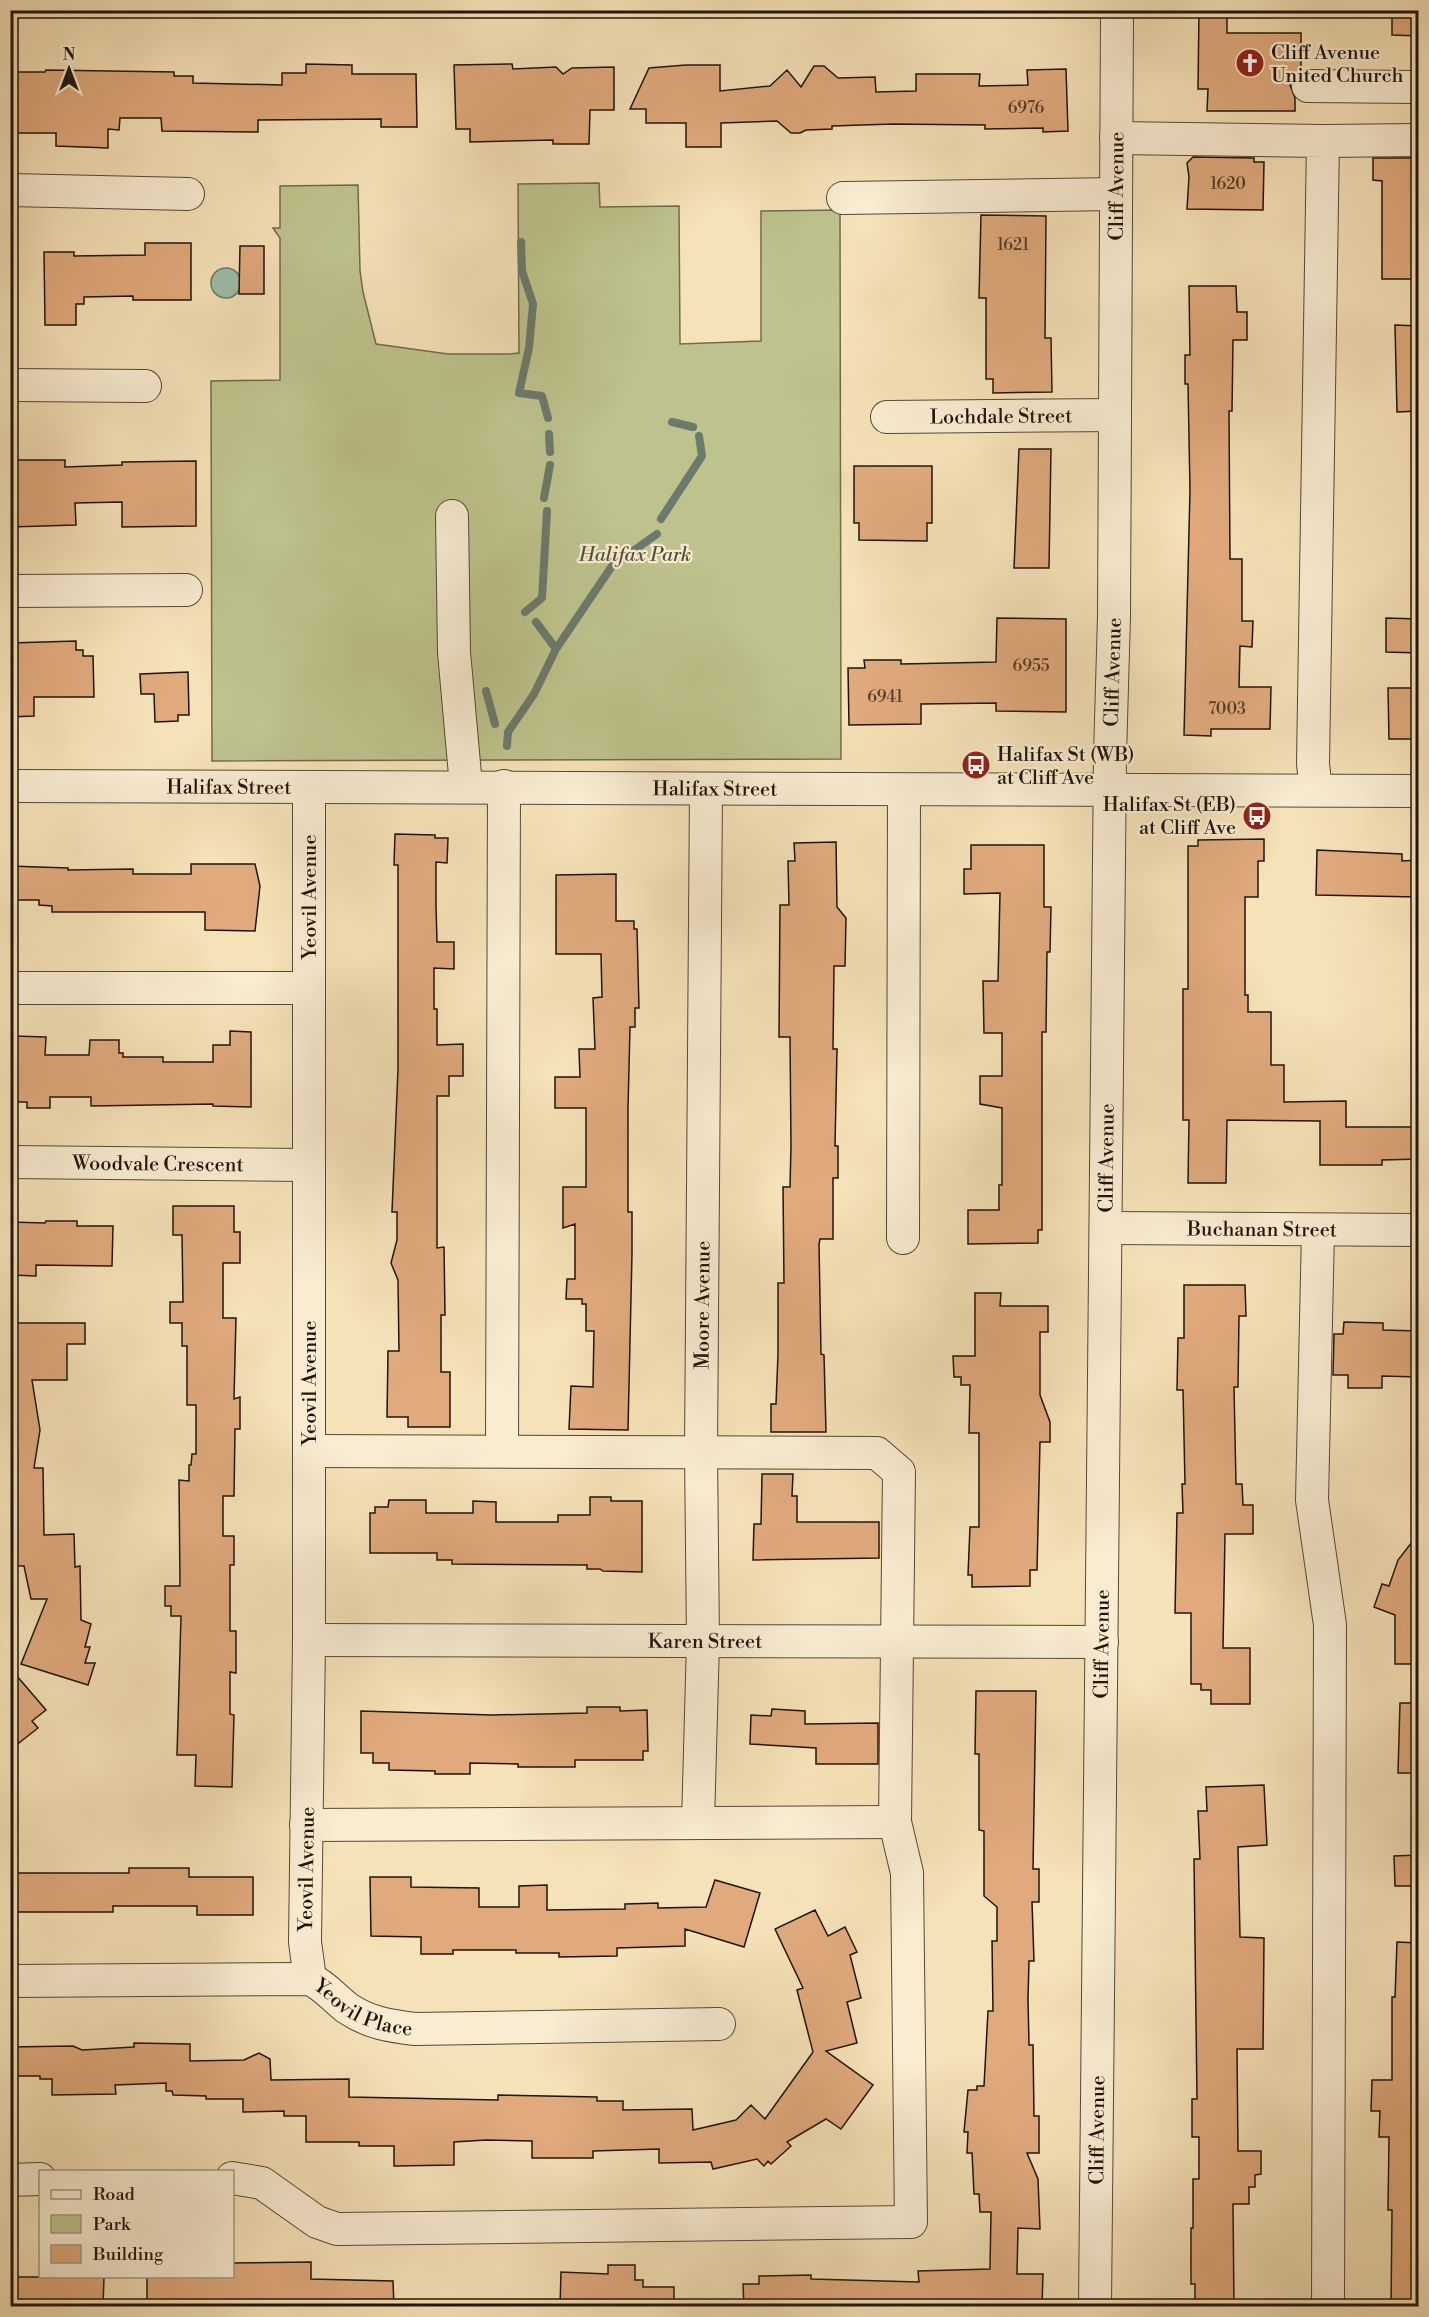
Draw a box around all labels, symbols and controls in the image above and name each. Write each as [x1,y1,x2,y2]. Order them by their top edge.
north arrow [39,39,99,99]
place label: Cliff Avenue United Church [1271,41,1403,89]
text: N [63,45,76,65]
church icon: Cliff Avenue United Church [1234,47,1266,79]
house number: 6976 [1008,98,1045,118]
street label: Cliff Avenue [1105,131,1130,241]
house number: 1620 [1210,174,1246,194]
house number: 1621 [997,235,1029,255]
street label: Lochdale Street [930,404,1072,431]
park label: Halifax Park [578,543,691,568]
street label: Cliff Avenue [1100,617,1128,727]
house number: 6955 [1012,656,1050,676]
house number: 6941 [867,687,903,707]
house number: 7003 [1208,699,1246,719]
place label: Halifax St (WB) at Cliff Ave [997,743,1135,791]
bus stop icon: Halifax St (WB) at Cliff Ave [960,749,992,781]
street label: Halifax Street [167,776,291,801]
street label: Halifax Street [653,777,777,803]
place label: Halifax St (EB) at Cliff Ave [1103,793,1236,841]
bus stop icon: Halifax St (EB) at Cliff Ave [1241,800,1273,832]
street label: Yeovil Avenue [298,834,323,961]
street label: Cliff Avenue [1095,1103,1121,1213]
street label: Woodvale Crescent [71,1152,244,1178]
street label: Buchanan Street [1186,1218,1337,1243]
street label: Moore Avenue [691,1241,717,1370]
street label: Yeovil Avenue [298,1320,323,1447]
street label: Cliff Avenue [1090,1589,1116,1699]
street label: Karen Street [648,1630,762,1655]
street label: Yeovil Avenue [294,1806,321,1933]
street label: Yeovil Place [307,1973,414,2043]
street label: Cliff Avenue [1085,2075,1111,2185]
legend [39,2170,234,2278]
text: Road [93,2183,136,2206]
text: Park [93,2213,132,2236]
text: Building [92,2243,164,2266]

